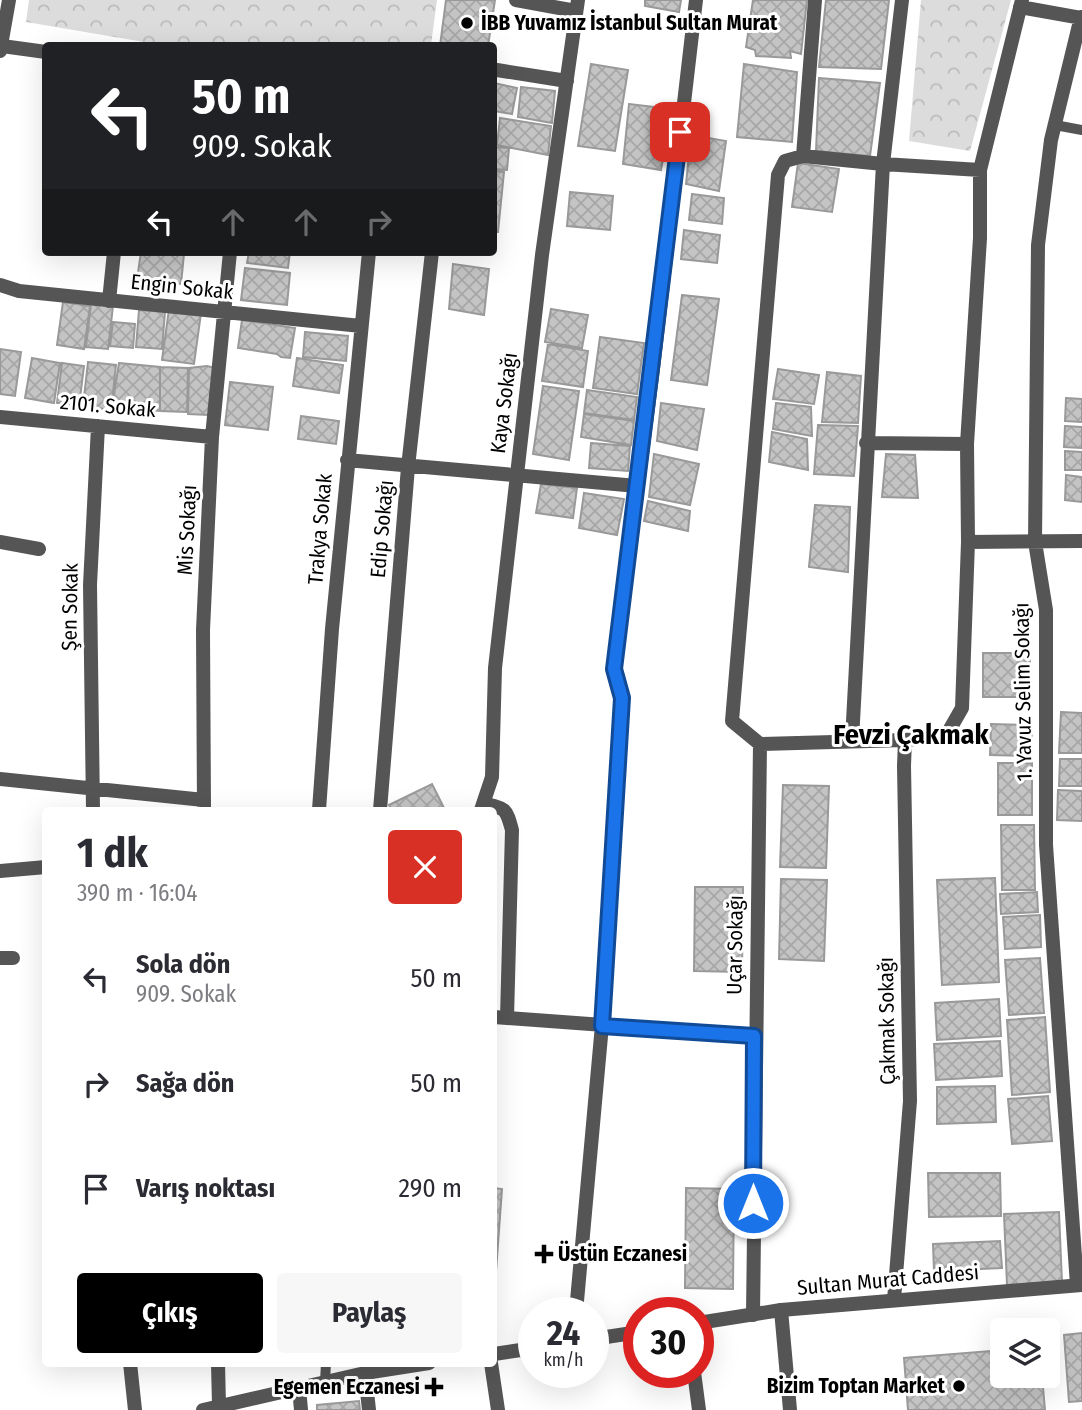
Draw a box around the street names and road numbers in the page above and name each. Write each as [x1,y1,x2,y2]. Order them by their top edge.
street label: Engin Sokak [129,269,235,305]
street label: Kaya Sokağı [485,351,523,455]
street label: 2101. Sokak [59,389,157,423]
street label: Trakya Sokak [302,472,338,585]
street label: Edip Sokağı [365,479,399,579]
street label: Mis Sokağı [172,484,202,576]
street label: Şen Sokak [56,563,84,651]
street label: 1. Yavuz Selim Sokağı [1008,602,1038,782]
street label: Uçar Sokağı [721,895,749,995]
street label: Çakmak Sokağı [873,957,901,1085]
street label: Sultan Murat Caddesi [796,1259,980,1301]

